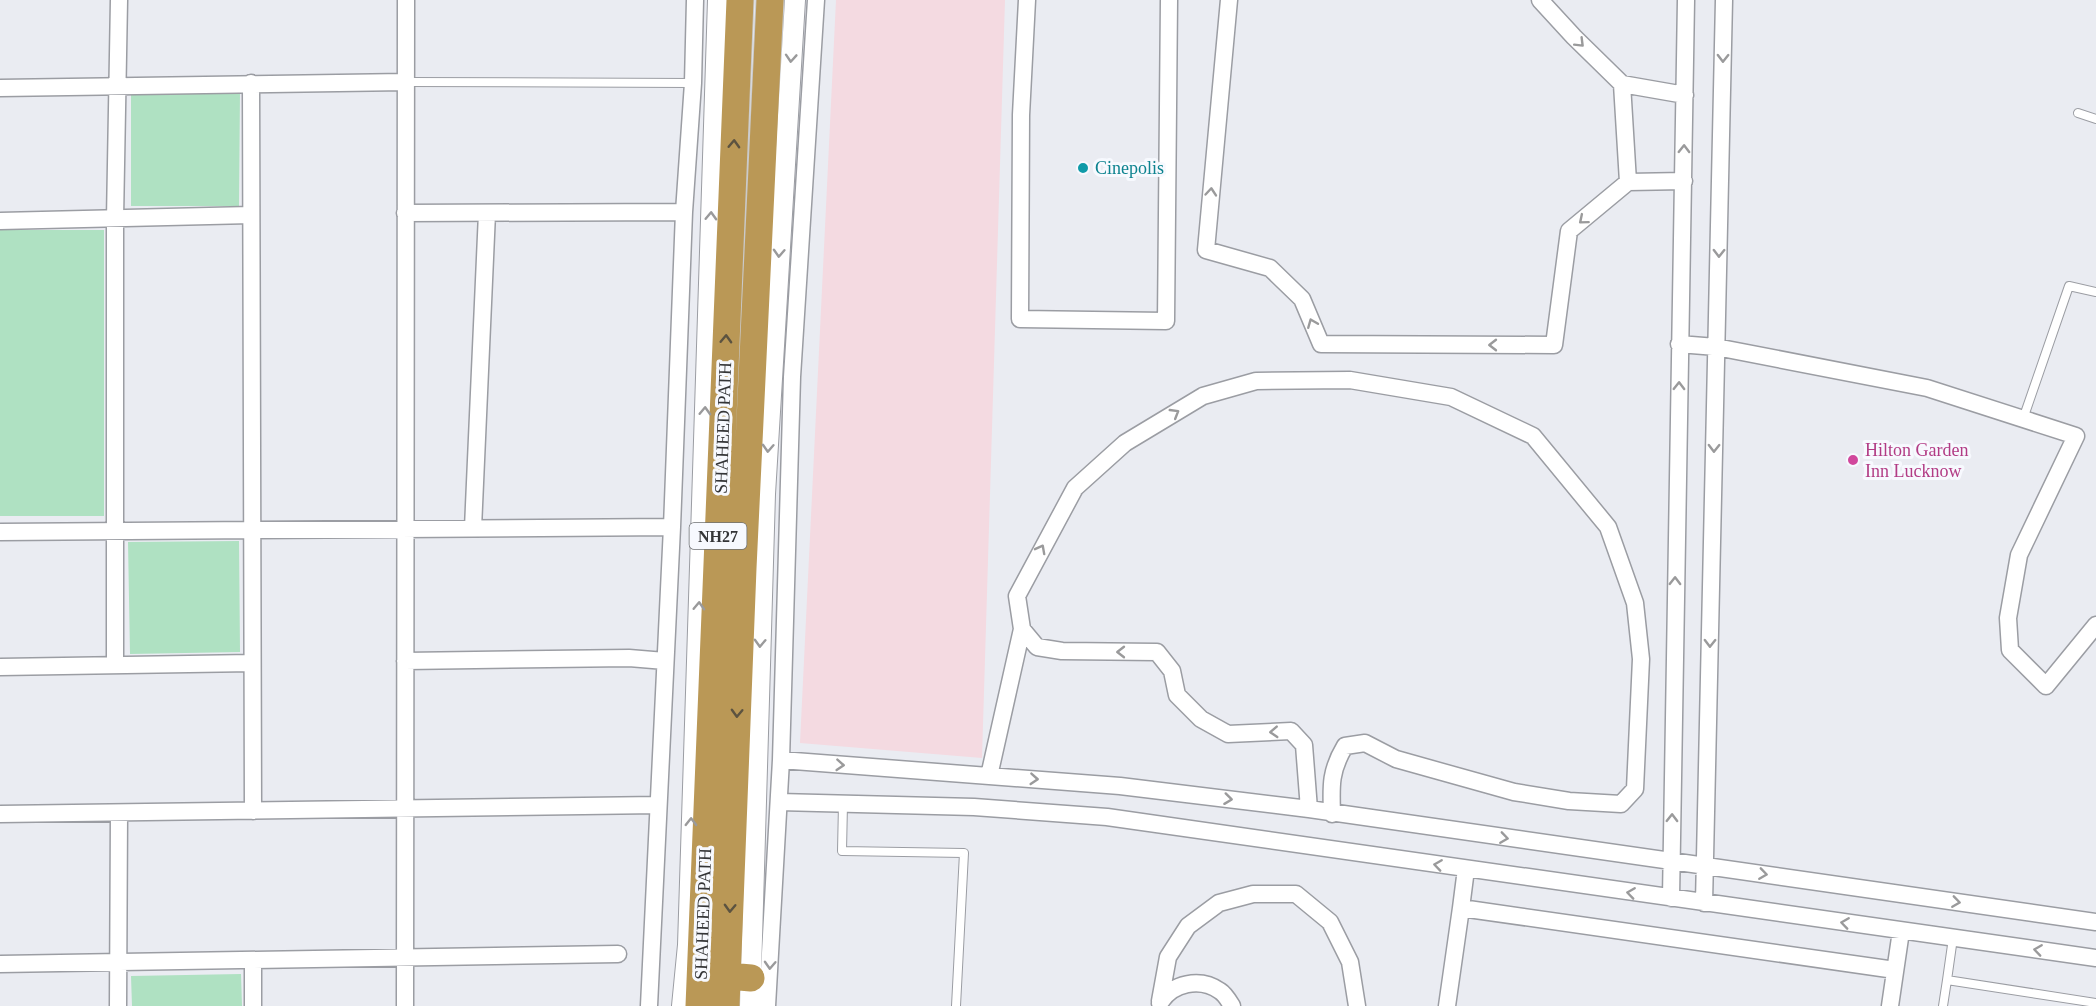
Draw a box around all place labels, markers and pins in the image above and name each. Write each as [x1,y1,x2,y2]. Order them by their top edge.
place label: Cinepolis [1095,158,1164,178]
marker: Cinepolis [1076,161,1090,175]
place label: Hilton Garden Inn Lucknow [1865,440,1968,481]
marker: Hilton Garden Inn Lucknow [1846,453,1860,467]

